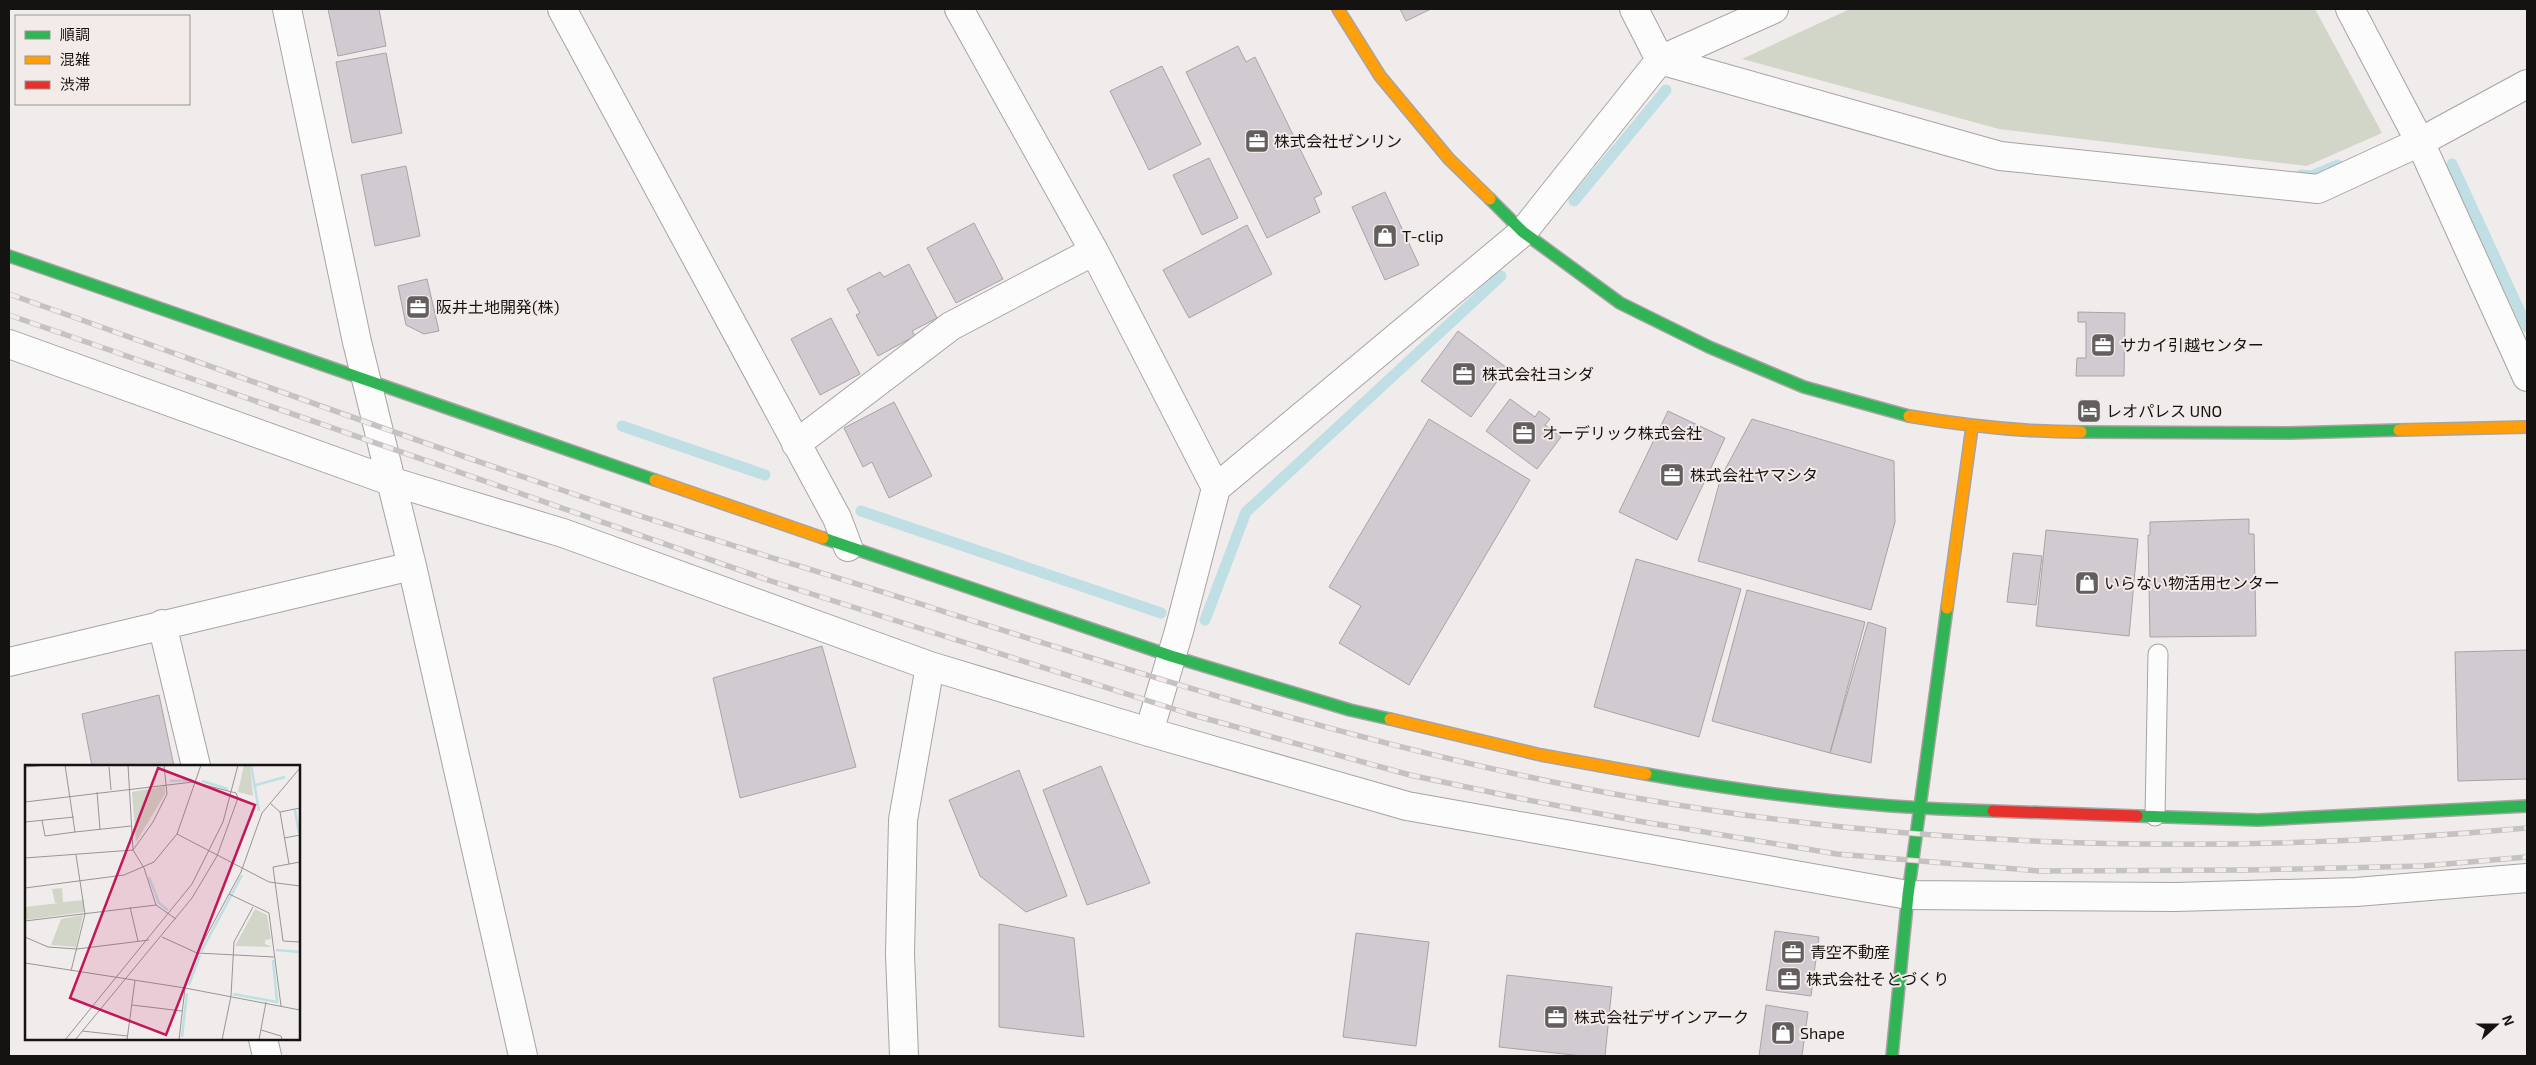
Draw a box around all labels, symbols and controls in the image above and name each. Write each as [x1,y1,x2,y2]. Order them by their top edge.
legend [15,15,190,105]
text: 順調 [60,25,90,43]
text: 混雑 [60,50,90,68]
text: 渋滞 [60,75,90,93]
office icon: 株式会社ゼンリン [1244,128,1270,154]
place label: 株式会社ゼンリン [1274,131,1402,150]
shop icon: T-clip [1372,223,1398,249]
place label: T-clip [1402,226,1443,245]
office icon: 阪井土地開発(株) [405,294,431,320]
place label: 阪井土地開発(株) [436,297,560,316]
office icon: サカイ引越センター [2090,332,2116,358]
place label: サカイ引越センター [2120,335,2264,354]
office icon: 株式会社ヨシダ [1451,361,1477,387]
place label: 株式会社ヨシダ [1482,364,1594,383]
hotel icon: レオパレス UNO [2076,398,2102,424]
place label: レオパレス UNO [2106,401,2222,420]
office icon: オーデリック株式会社 [1511,420,1537,446]
place label: オーデリック株式会社 [1542,423,1702,442]
office icon: 株式会社ヤマシタ [1659,462,1685,488]
place label: 株式会社ヤマシタ [1690,465,1818,484]
shop icon: いらない物活用センター [2074,570,2100,596]
place label: いらない物活用センター [2104,573,2280,592]
inset map [25,765,300,1040]
office icon: 青空不動産 [1780,939,1806,965]
place label: 青空不動産 [1810,942,1890,961]
office icon: 株式会社そとづくり [1776,966,1802,992]
place label: 株式会社そとづくり [1806,969,1949,988]
north arrow [2471,1000,2521,1050]
office icon: 株式会社デザインアーク [1543,1004,1569,1030]
place label: 株式会社デザインアーク [1574,1007,1749,1026]
text: N [2499,1012,2518,1028]
shop icon: Shape [1770,1020,1796,1046]
place label: Shape [1800,1023,1845,1042]

